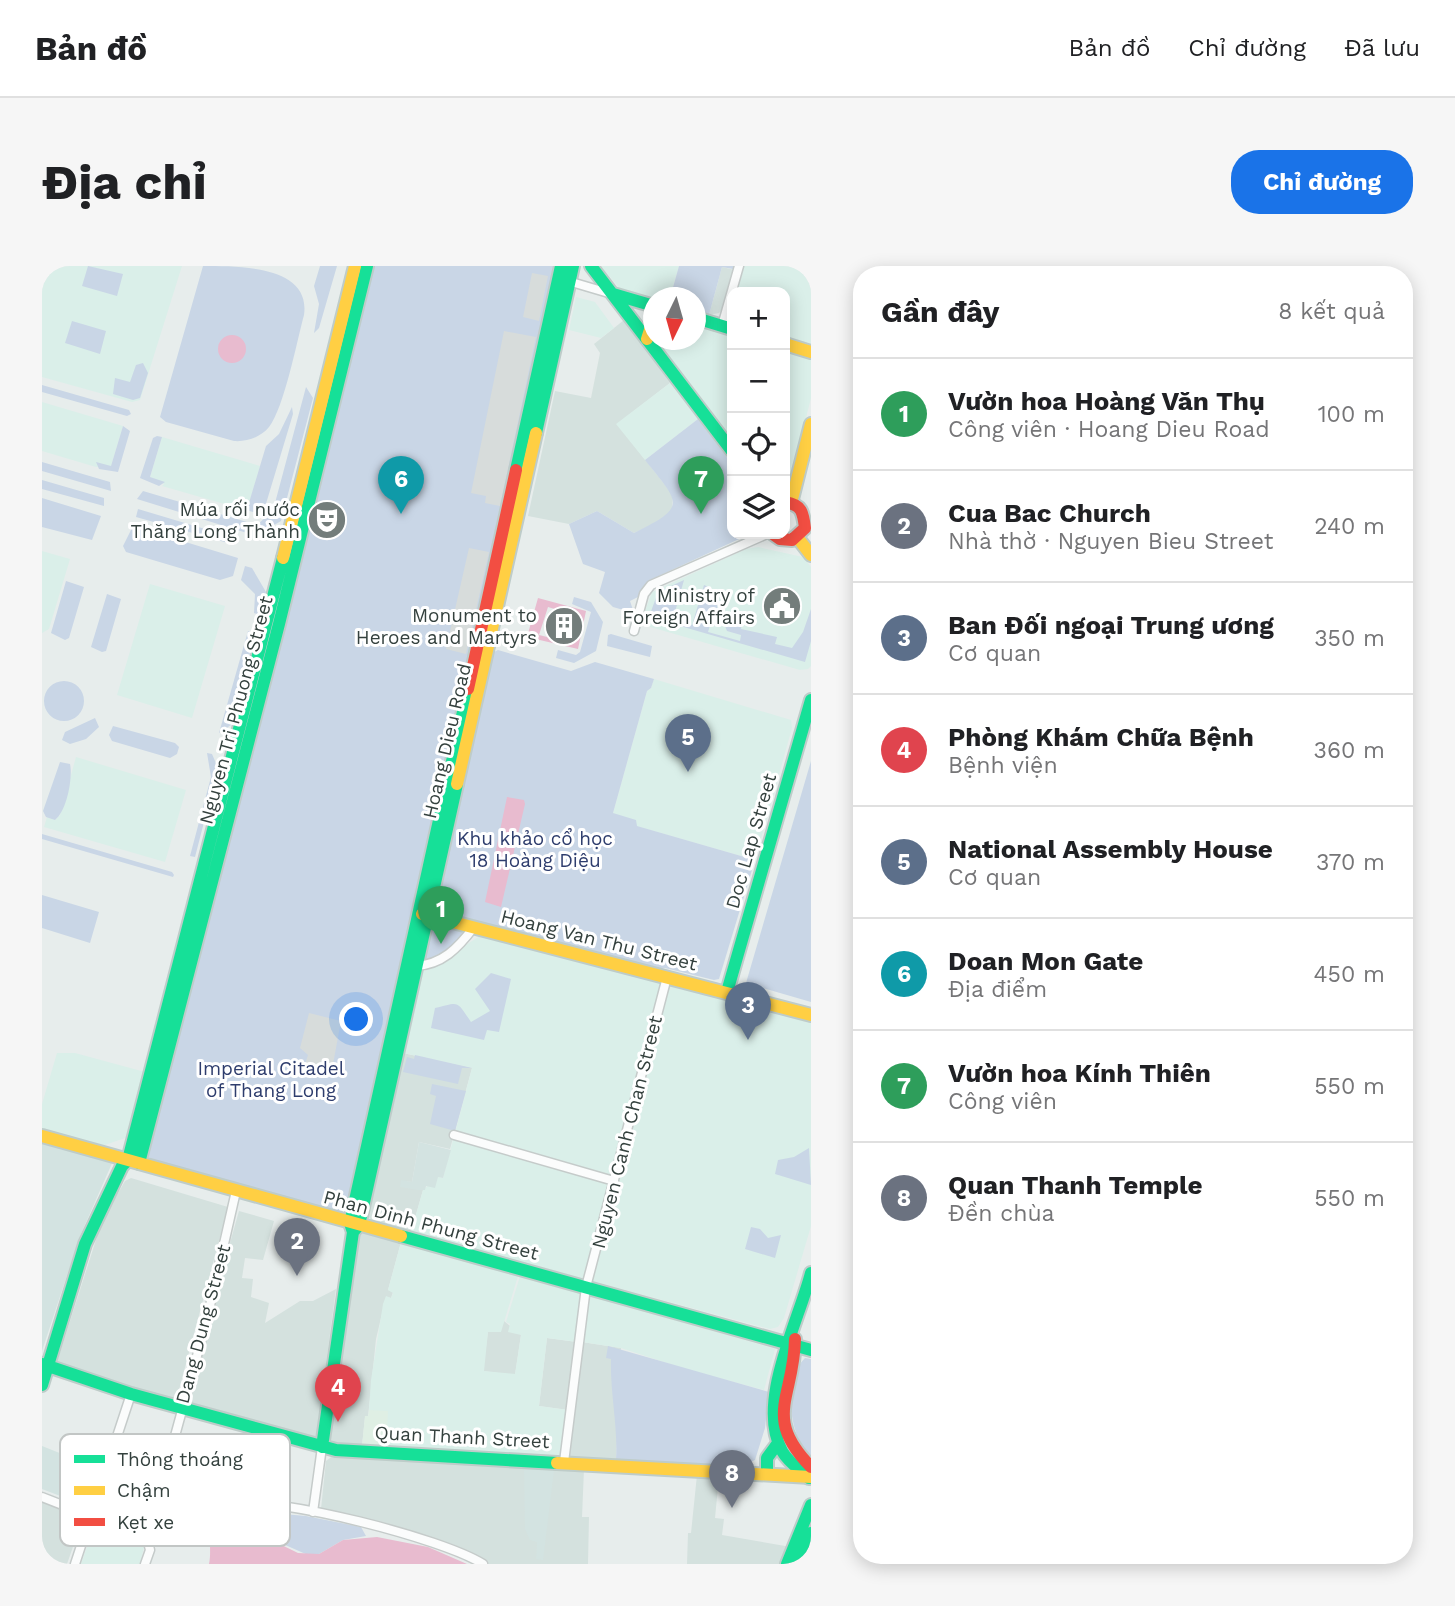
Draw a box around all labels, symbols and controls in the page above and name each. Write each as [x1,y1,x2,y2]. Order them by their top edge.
text: Bản đồ [35,29,147,68]
text: Bản đồ [1069,34,1150,62]
text: Chỉ đường [1188,34,1306,62]
text: Đã lưu [1344,34,1420,62]
button: Chỉ đường [1231,150,1413,214]
text: Địa chỉ [42,153,207,211]
north arrow [643,287,706,350]
map controls [727,287,790,539]
button: + [727,287,790,350]
text: Gần đây [881,294,999,329]
text: 8 kết quả [1278,298,1385,325]
button: − [727,350,790,413]
text: Vườn hoa Hoàng Văn Thụ [948,386,1265,416]
text: 1 [899,401,909,428]
text: 100 m [1318,401,1385,428]
button: locate [727,413,790,476]
text: Công viên · Hoang Dieu Road [948,416,1270,443]
pin: 6 [378,456,424,514]
pin: 7 [678,456,724,514]
button: layers [727,476,790,539]
place label: Múa rối nước Thăng Long Thành [131,498,300,543]
text: Cua Bac Church [948,498,1151,528]
theatre icon: Múa rối nước Thăng Long Thành [306,499,348,541]
text: 2 [897,513,911,540]
text: 240 m [1314,513,1385,540]
text: Nhà thờ · Nguyen Bieu Street [948,528,1273,555]
place label: Ministry of Foreign Affairs [622,584,756,629]
public building icon: Ministry of Foreign Affairs [761,585,803,627]
street label: Nguyen Tri Phuong Street [194,593,278,827]
place label: Monument to Heroes and Martyrs [356,604,537,649]
building icon: Monument to Heroes and Martyrs [543,605,585,647]
text: Ban Đối ngoại Trung ương [948,610,1274,640]
text: 3 [897,625,911,652]
text: 350 m [1314,625,1385,652]
text: Cơ quan [948,640,1041,667]
street label: Hoang Dieu Road [418,661,476,821]
pin: 5 [665,714,711,772]
text: Phòng Khám Chữa Bệnh [948,722,1254,752]
text: 4 [897,737,911,764]
text: 360 m [1314,737,1385,764]
text: Bệnh viện [948,752,1058,779]
street label: Doc Lap Street [721,771,781,911]
park label: Khu khảo cổ học 18 Hoàng Diệu [457,827,613,872]
text: National Assembly House [948,834,1273,864]
text: 5 [897,849,911,876]
text: 370 m [1316,849,1385,876]
text: Cơ quan [948,864,1041,891]
pin: 1 [418,886,464,944]
street label: Hoang Van Thu Street [498,904,700,976]
text: Doan Mon Gate [948,946,1143,976]
text: 6 [897,961,911,988]
text: 450 m [1313,961,1385,988]
text: Địa điểm [948,976,1047,1003]
pin: 3 [725,982,771,1040]
your location [339,1002,373,1036]
street label: Nguyen Canh Chan Street [587,1013,667,1251]
park label: Imperial Citadel of Thang Long [197,1057,345,1102]
text: Vườn hoa Kính Thiên [948,1058,1211,1088]
text: 7 [897,1073,911,1100]
text: 550 m [1314,1073,1385,1100]
text: Công viên [948,1088,1057,1115]
text: Quan Thanh Temple [948,1170,1203,1200]
street label: Phan Dinh Phung Street [321,1185,541,1265]
text: 8 [897,1185,911,1212]
text: 550 m [1314,1185,1385,1212]
text: Đền chùa [948,1200,1055,1227]
pin: 2 [274,1218,320,1276]
street label: Dang Dung Street [171,1242,235,1406]
pin: 4 [315,1364,361,1422]
street label: Quan Thanh Street [374,1421,550,1453]
legend [60,1434,290,1546]
text: Thông thoáng [117,1448,244,1471]
pin: 8 [709,1450,755,1508]
text: Chậm [117,1479,171,1502]
text: Kẹt xe [117,1511,174,1534]

